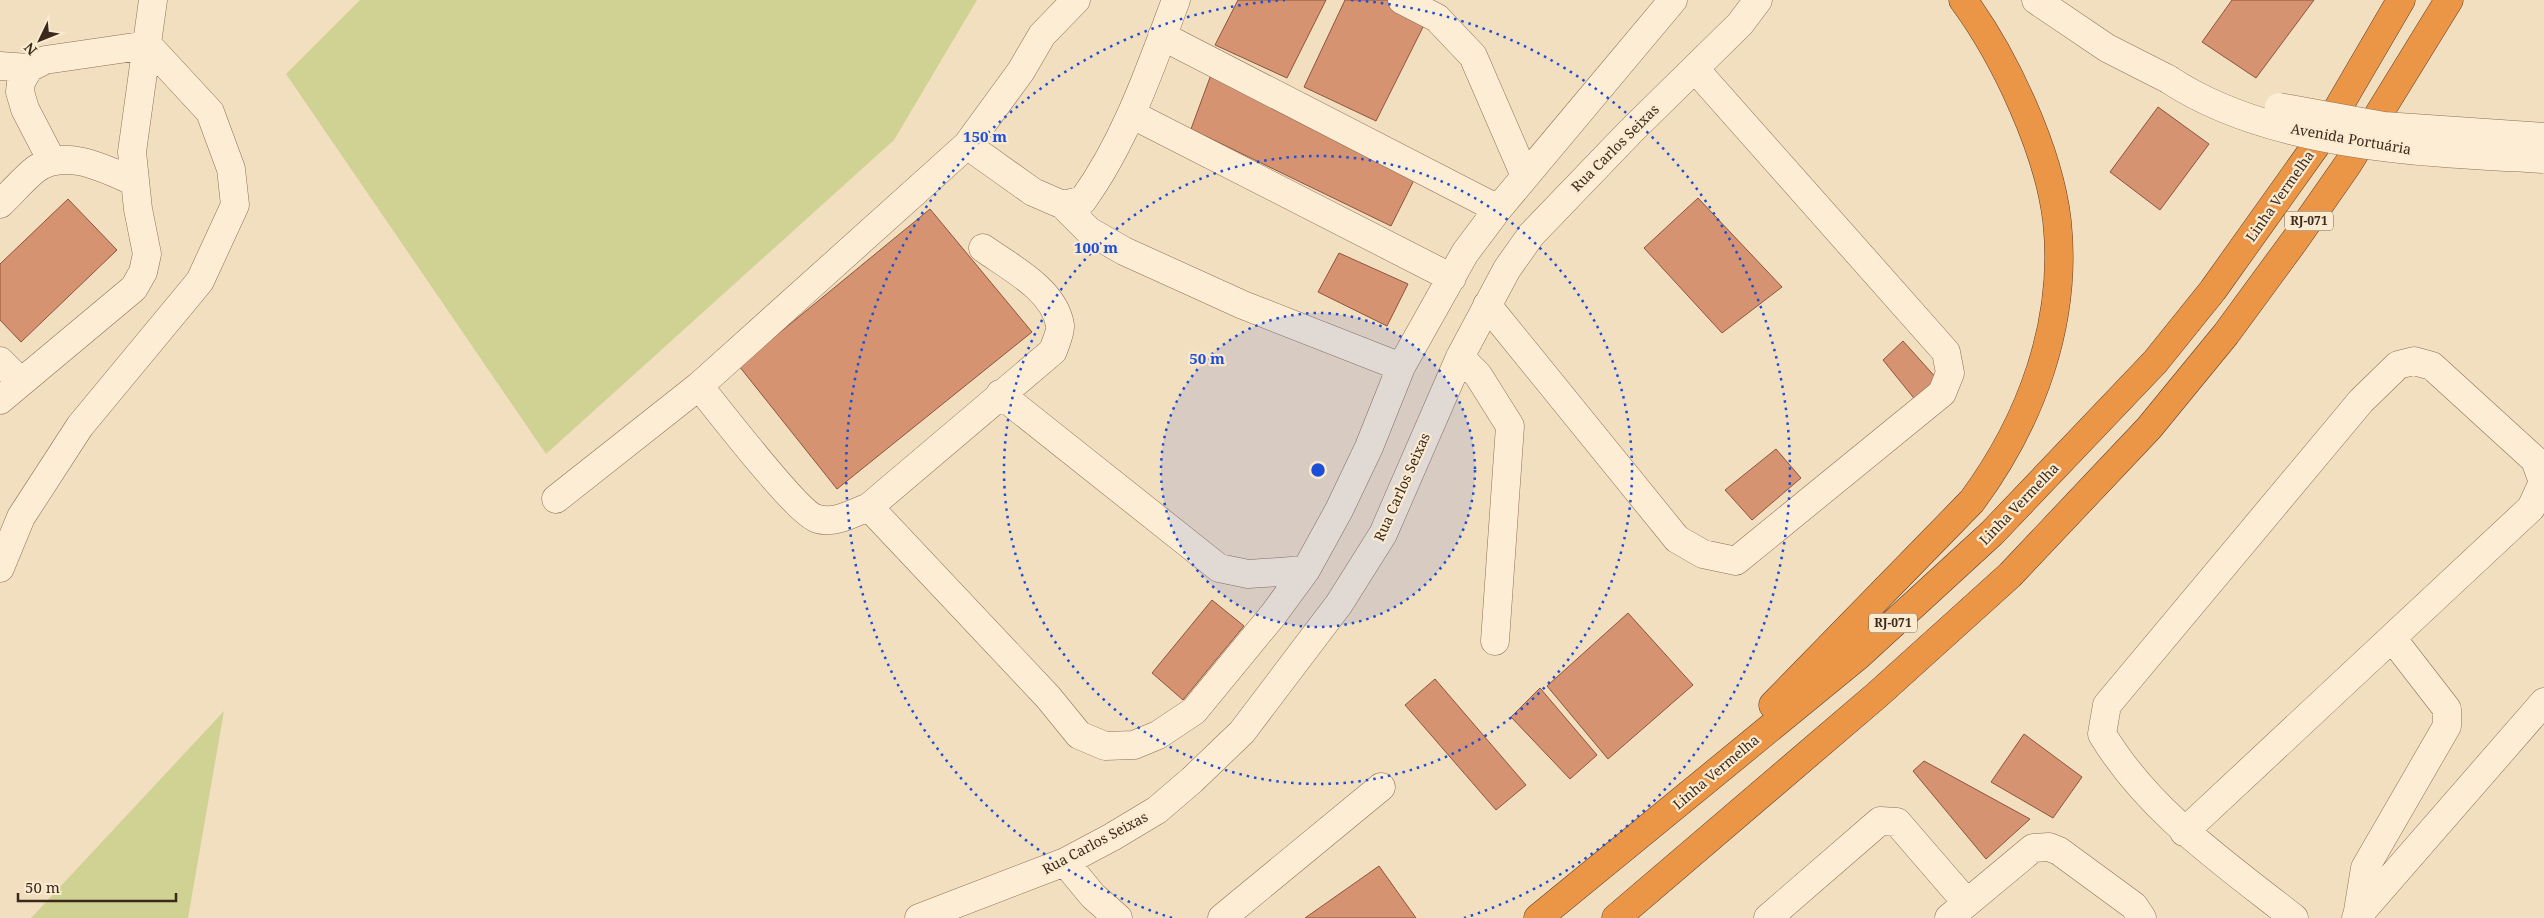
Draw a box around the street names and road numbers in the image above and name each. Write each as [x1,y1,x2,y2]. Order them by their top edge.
street label: Rua Carlos Seixas [1567,100,1663,196]
street label: Avenida Portuária [2289,119,2413,158]
street label: Linha Vermelha [2241,146,2318,245]
road number: RJ-071 [2285,212,2333,230]
street label: Rua Carlos Seixas [1369,430,1434,544]
street label: Linha Vermelha [1975,458,2063,549]
road number: RJ-071 [1869,614,1917,632]
street label: Linha Vermelha [1669,730,1763,813]
street label: Rua Carlos Seixas [1039,807,1151,878]

